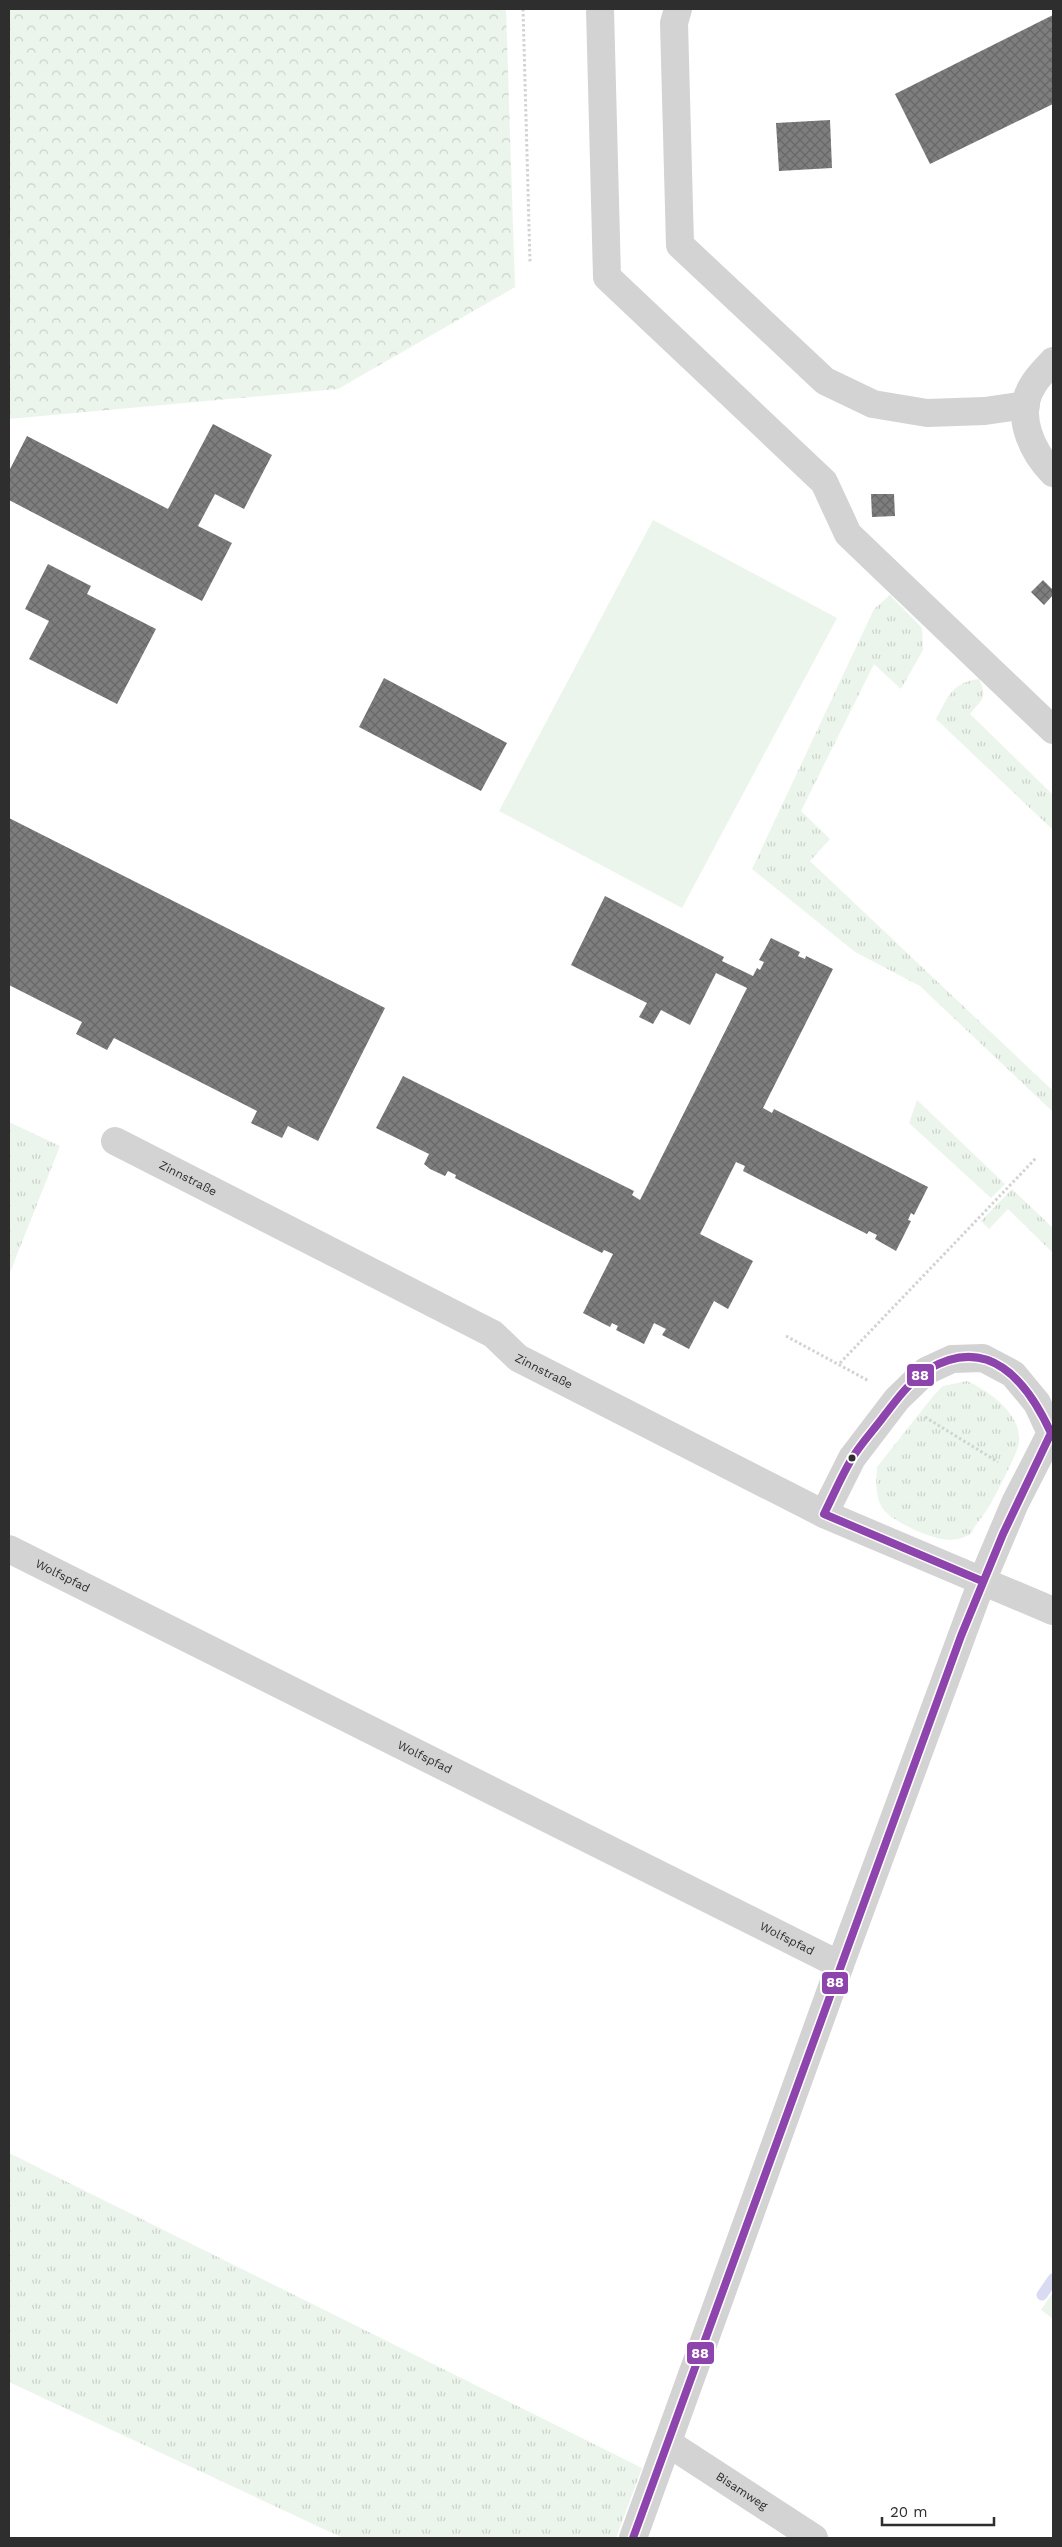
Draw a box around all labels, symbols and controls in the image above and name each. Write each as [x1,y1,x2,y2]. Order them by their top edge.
street label: Zinnstraße [157,1158,219,1199]
street label: Zinnstraße [513,1351,575,1392]
line badge: 88 [906,1363,935,1387]
text: 88 [911,1367,929,1383]
unlabelled marker [847,1453,857,1463]
street label: Wolfspfad [33,1556,92,1595]
street label: Wolfspfad [395,1738,454,1777]
street label: Wolfspfad [757,1919,817,1958]
line badge: 88 [821,1971,849,1995]
text: 88 [826,1974,844,1990]
line badge: 88 [686,2341,715,2365]
text: 88 [691,2345,709,2361]
street label: Bisamweg [713,2469,771,2513]
scale bar [882,2494,994,2526]
text: 20 m [890,2503,928,2521]

